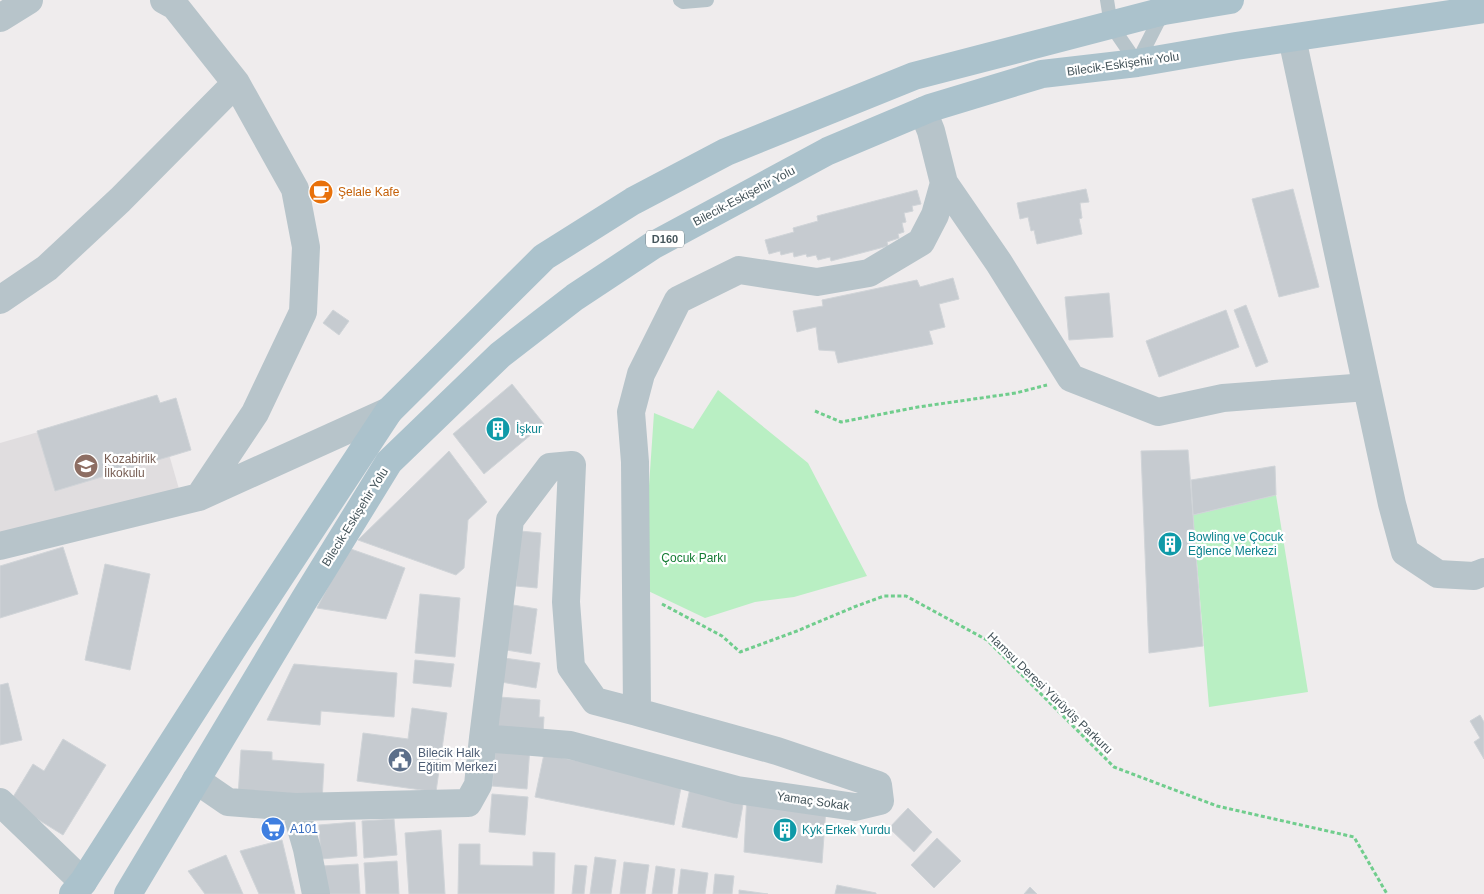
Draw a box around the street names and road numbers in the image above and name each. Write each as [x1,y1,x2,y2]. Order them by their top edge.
street label: Bilecik-Eskişehir Yolu [1066,49,1180,79]
street label: Bilecik-Eskişehir Yolu [691,163,797,229]
road number: D160 [646,230,684,248]
street label: Bilecik-Eskişehir Yolu [319,465,391,569]
street label: Hamsu Deresi Yürüyüş Parkuru [985,629,1115,757]
street label: Yamaç Sokak [776,789,851,813]

